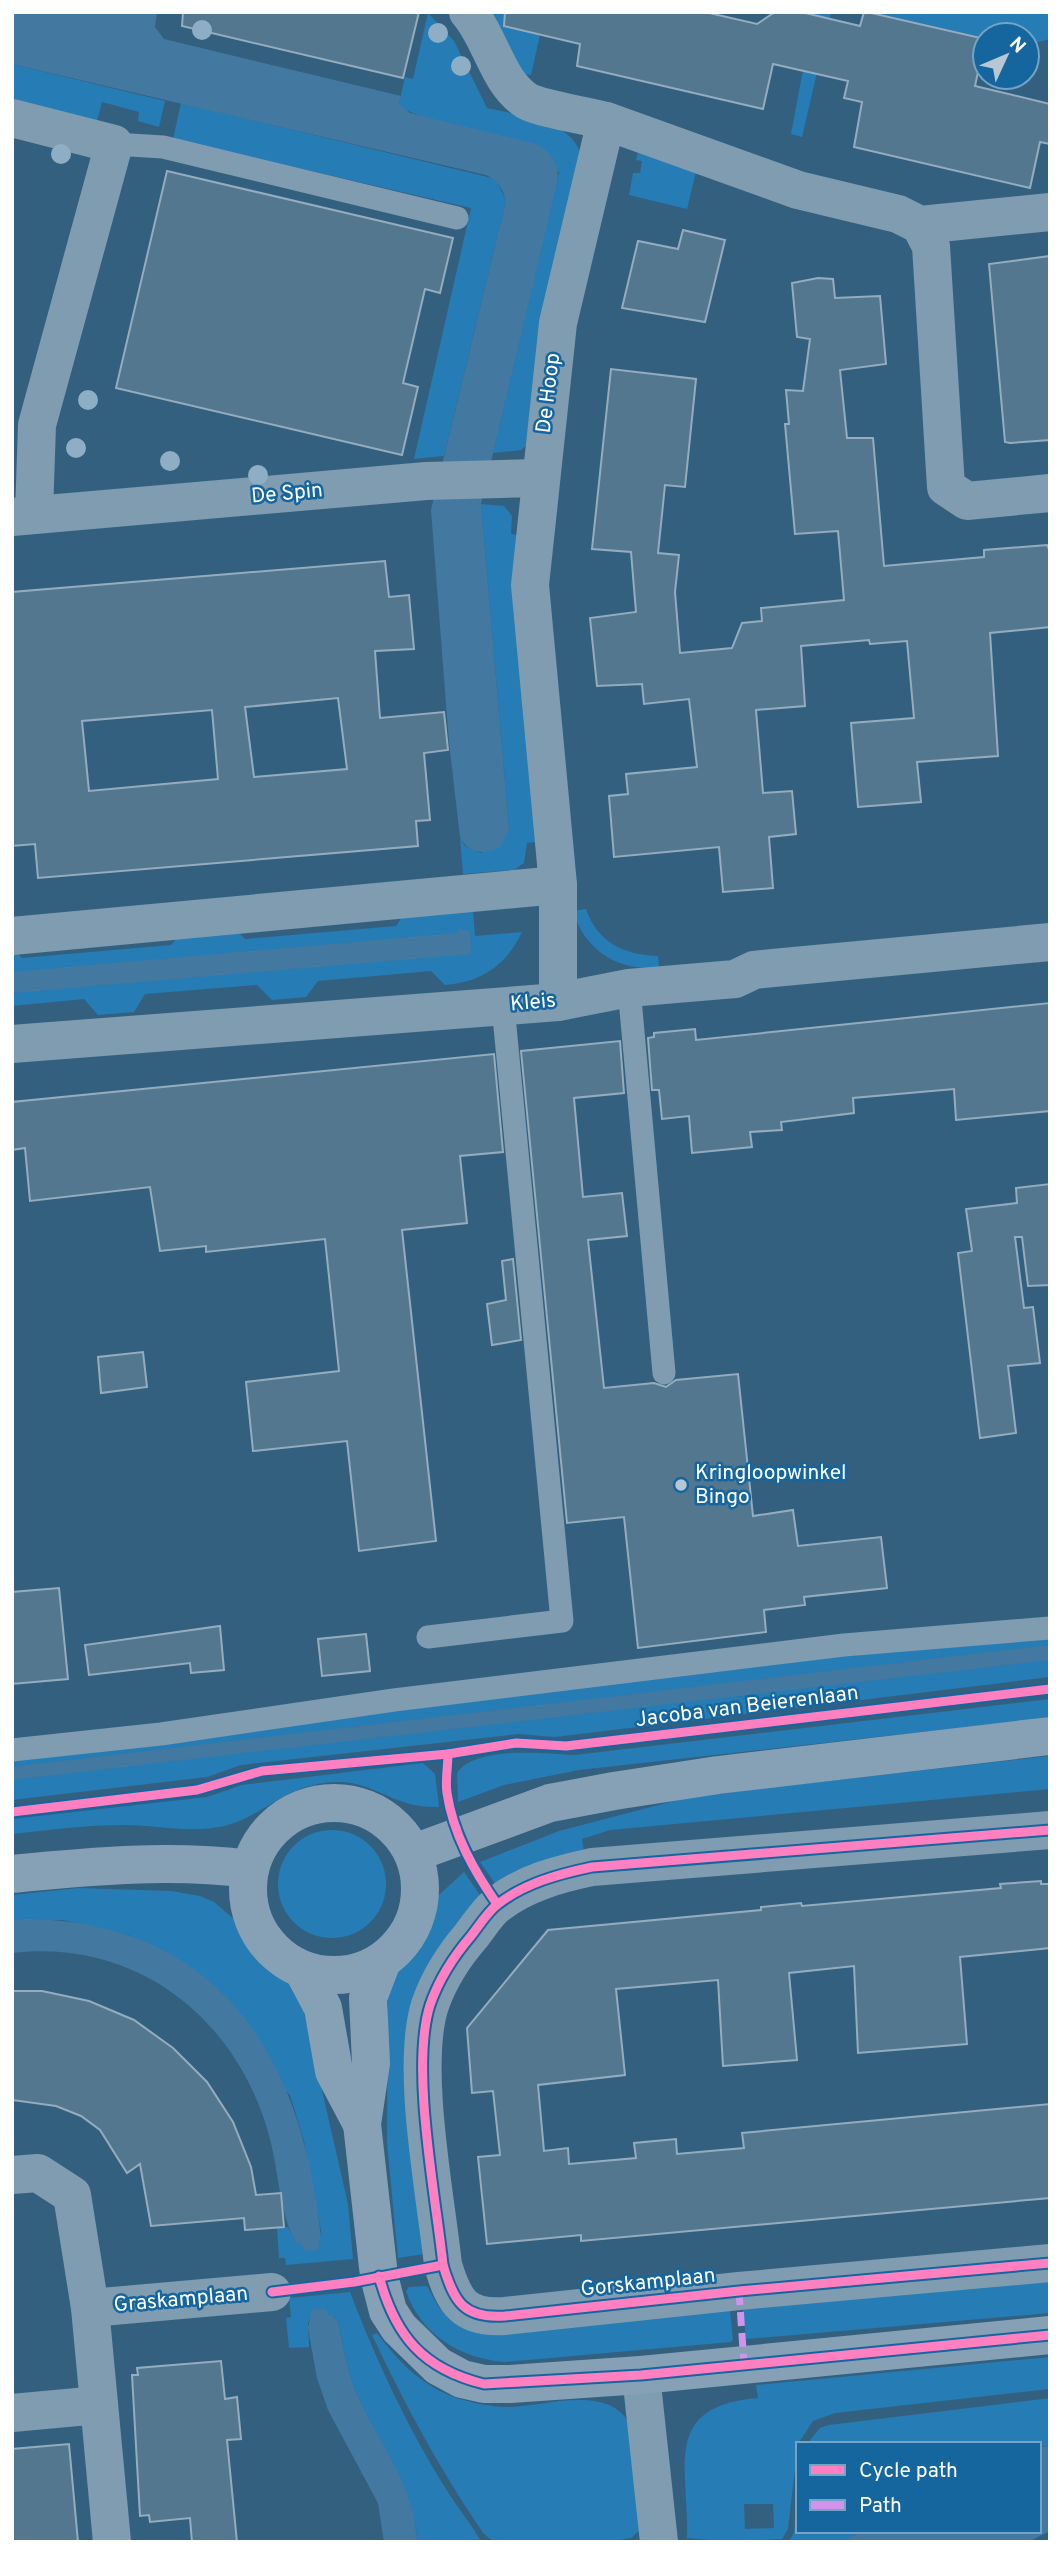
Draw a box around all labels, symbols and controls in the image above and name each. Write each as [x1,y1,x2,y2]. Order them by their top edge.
north arrow [971,21,1041,91]
text: N [1003,32,1030,59]
street label: De Hoop [531,351,567,435]
street label: De Spin [250,477,324,511]
street label: Kleis [509,988,557,1018]
place label: Kringloopwinkel Bingo [695,1460,847,1511]
marker: Kringloopwinkel Bingo [673,1477,689,1493]
street label: Jacoba van Beierenlaan [634,1680,860,1734]
street label: Gorskamplaan [579,2262,717,2304]
street label: Graskamplaan [113,2281,249,2319]
legend [796,2442,1041,2533]
text: Cycle path [859,2458,958,2485]
text: Path [859,2493,902,2520]

